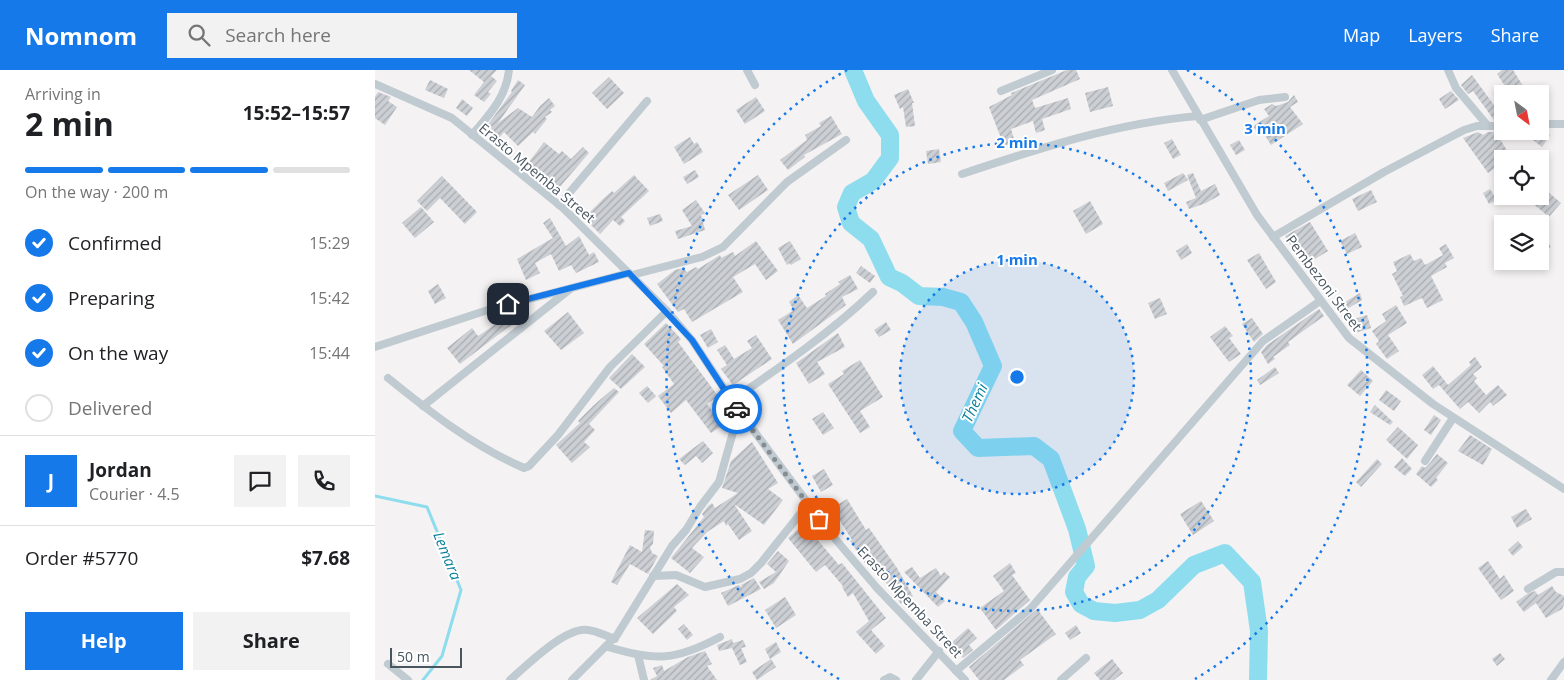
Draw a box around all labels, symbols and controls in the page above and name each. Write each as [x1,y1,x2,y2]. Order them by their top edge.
search box [167,13,517,58]
text: Nomnom [25,19,137,52]
icon: search [185,21,213,49]
text: Search here [225,22,331,48]
text: Map [1343,23,1380,47]
text: Layers [1408,23,1463,47]
text: Share [1491,23,1539,47]
text: Arriving in [25,83,101,105]
north arrow [1494,85,1549,140]
map controls [1494,85,1549,270]
text: 15:52–15:57 [243,100,350,126]
text: 2 min [25,102,114,145]
street label: Erasto Mpemba Street [475,118,599,227]
text: 3 min [1244,118,1286,138]
text: 2 min [996,132,1038,152]
button: locate [1494,150,1549,205]
text: On the way · 200 m [25,181,168,203]
button: layers [1494,215,1549,270]
icon: check [25,229,53,257]
text: Confirmed [68,230,162,256]
street label: Pembezoni Street [1282,231,1367,335]
text: 15:29 [309,232,350,254]
text: 1 min [996,249,1038,269]
pin [487,283,529,325]
icon: check [25,284,53,312]
text: Preparing [68,285,155,311]
text: 15:42 [309,287,350,309]
icon: home [494,290,522,318]
icon: check [25,339,53,367]
text: On the way [68,340,168,366]
text: 15:44 [309,342,350,364]
centre of rings [1008,368,1026,386]
water label: Themi [956,380,992,425]
courier [712,384,762,434]
text: Delivered [68,395,152,421]
icon: car [723,395,751,423]
button: chat [234,455,286,507]
button: phone [298,455,350,507]
text: Jordan [89,457,152,483]
text: J [48,468,54,494]
text: Courier · 4.5 [89,483,180,505]
pin [798,498,840,540]
icon: bag [805,505,833,533]
water label: Lemara [429,528,467,583]
street label: Erasto Mpemba Street [854,542,967,662]
text: Order #5770 [25,545,138,571]
text: $7.68 [301,545,350,571]
button: Help [25,612,183,670]
button: Share [193,612,350,670]
scale bar [390,645,463,668]
text: 50 m [397,647,430,666]

